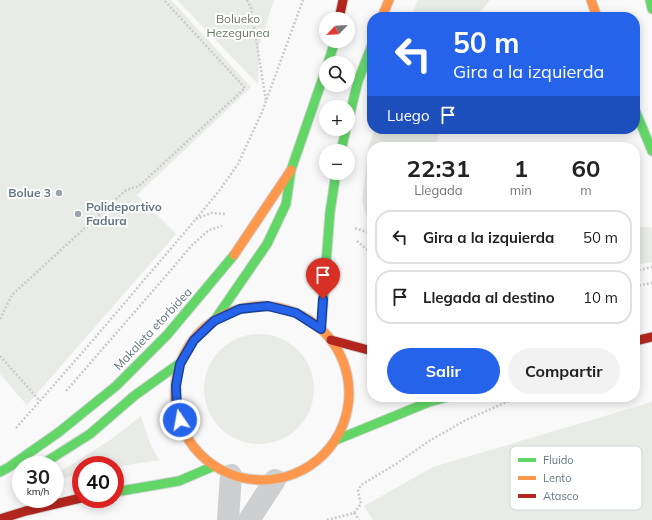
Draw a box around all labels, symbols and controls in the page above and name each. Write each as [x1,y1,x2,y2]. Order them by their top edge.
park label: Bolueko Hezegunea [206,11,270,40]
north arrow [319,12,355,48]
map controls [319,12,355,180]
text: 50 m [453,25,519,60]
icon: left [387,28,439,80]
button: search [319,56,355,92]
text: Gira a la izquierda [453,60,604,83]
button: + [319,100,355,136]
icon: arrive [437,104,459,126]
text: Luego [387,106,429,125]
button: − [319,144,355,180]
text: 22:31 [407,153,470,183]
text: 1 [514,153,528,183]
text: 60 [572,153,600,183]
text: Llegada [414,182,463,198]
text: min [510,182,532,198]
text: m [580,182,592,198]
place label: Bolue 3 [8,185,51,200]
marker: Bolue 3 [54,188,64,198]
place label: Polideportivo Fadura [86,199,162,228]
marker: Polideportivo Fadura [73,209,83,219]
icon: left [389,226,411,248]
text: Gira a la izquierda [423,228,554,247]
text: 50 m [583,228,618,247]
pin [306,258,340,299]
icon: arrive [312,264,334,286]
street label: Makaleta etorbidea [110,284,195,373]
icon: arrive [389,286,411,308]
text: Llegada al destino [423,288,555,307]
text: 10 m [583,288,618,307]
button: Salir [387,348,500,394]
button: Compartir [508,348,620,394]
position arrow [159,399,201,441]
legend [510,446,642,510]
text: Fluido [543,453,574,467]
speed limit sign: 40 [72,456,124,508]
text: 30 [26,464,50,489]
text: Lento [543,471,571,485]
text: km/h [27,485,49,498]
text: Atasco [543,489,578,503]

